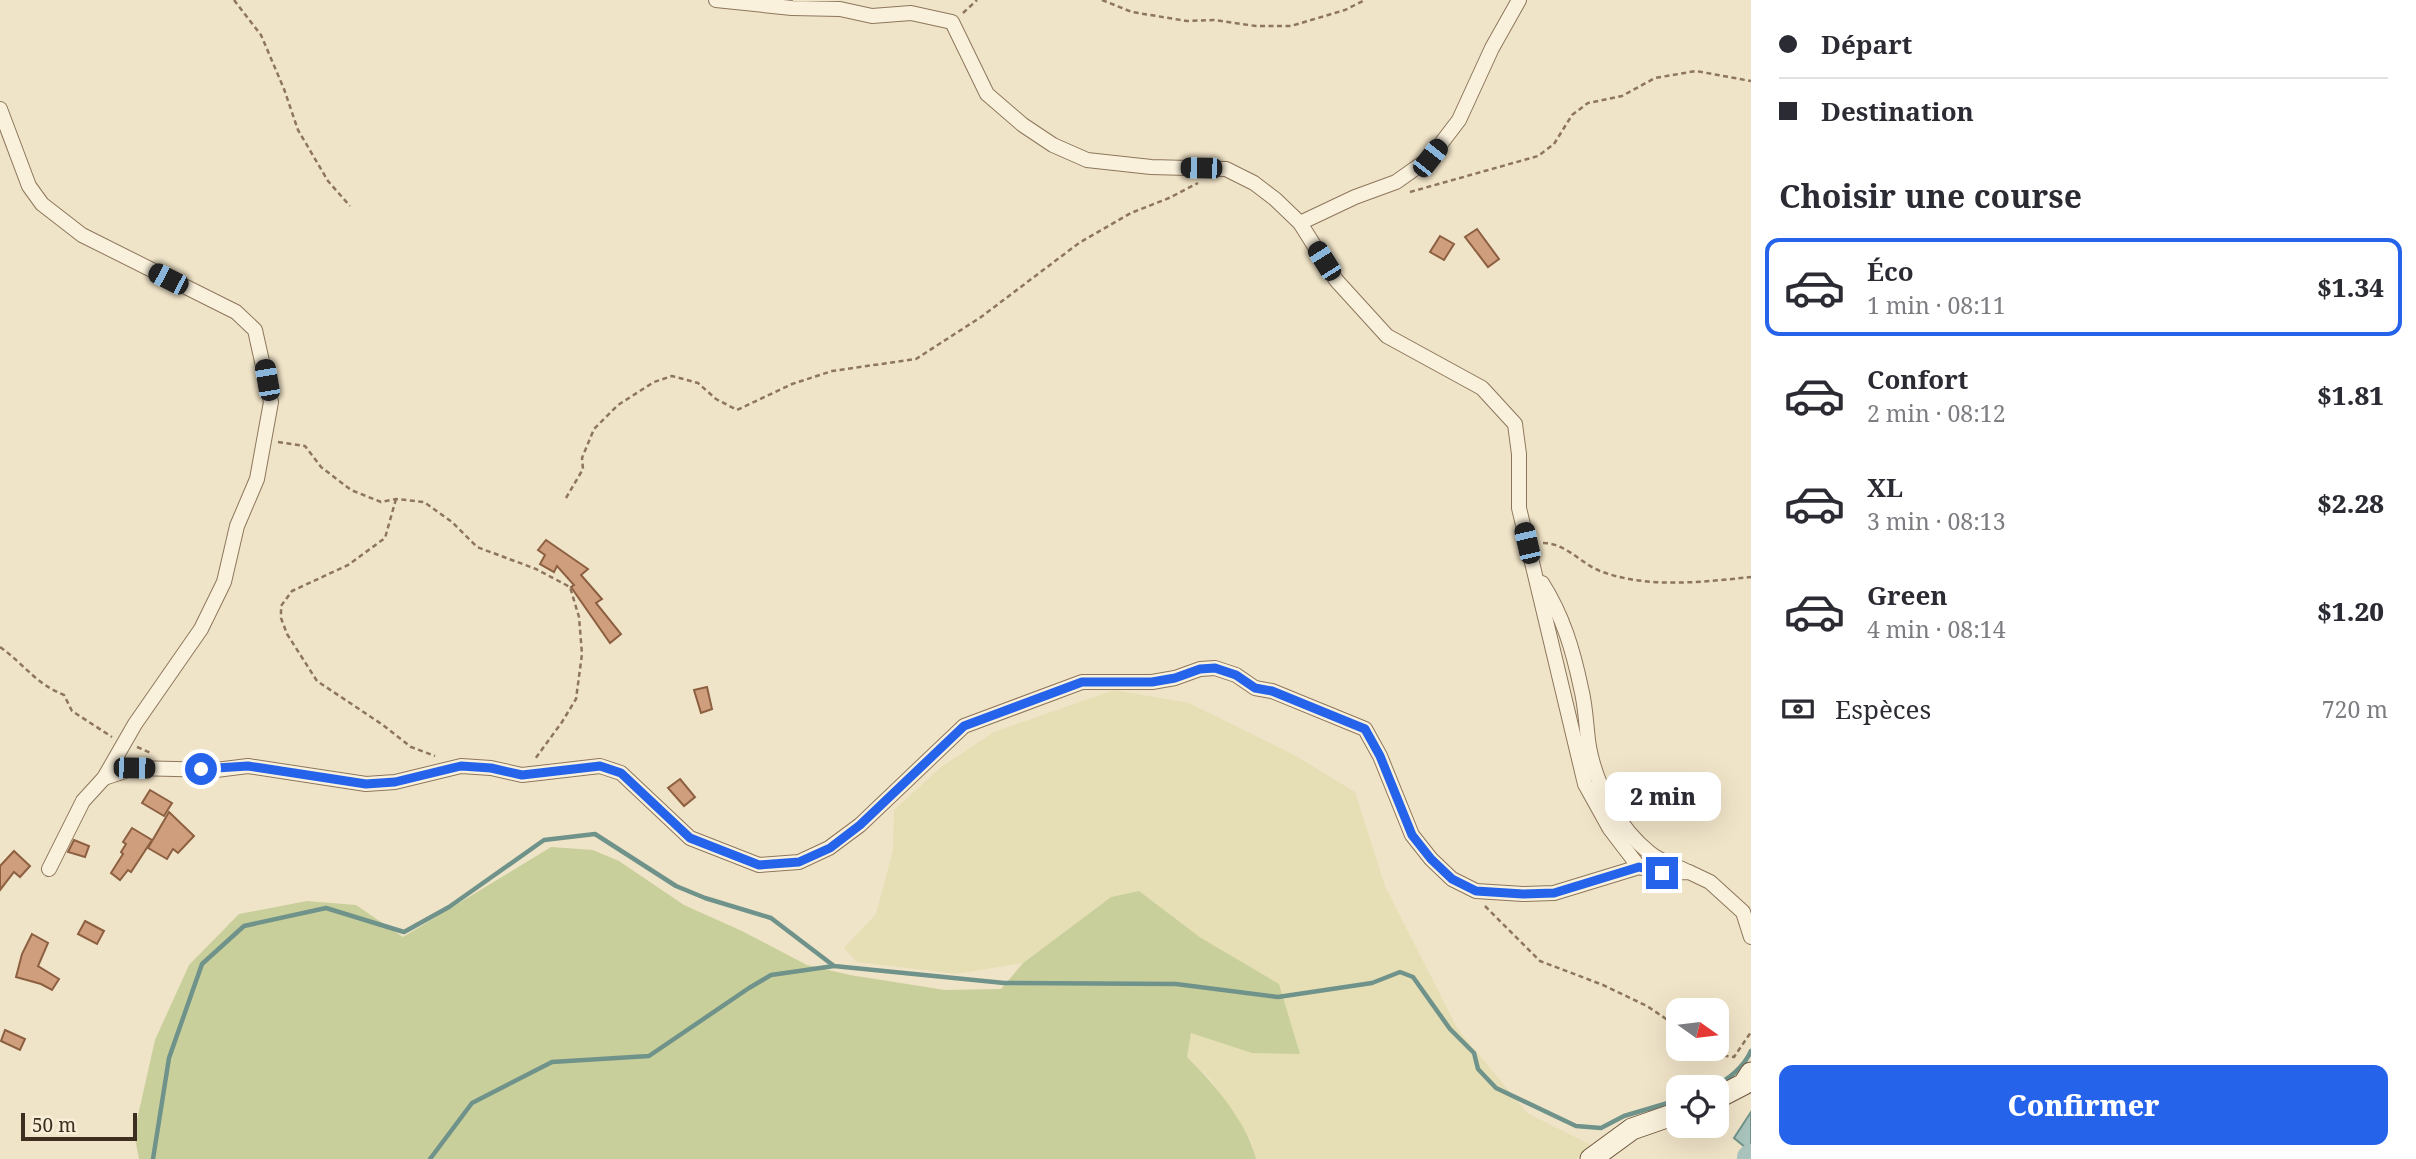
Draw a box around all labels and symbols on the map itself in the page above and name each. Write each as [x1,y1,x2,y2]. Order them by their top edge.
car [1409,135,1452,181]
car [1180,157,1223,179]
car [1304,238,1345,284]
car [145,260,192,298]
car [254,357,281,403]
car [1513,520,1542,566]
route start [185,753,217,785]
car [113,757,156,779]
callout: 2 min [1604,772,1720,820]
route end [1646,857,1678,889]
north arrow [1666,998,1729,1060]
scale bar [21,1110,136,1142]

